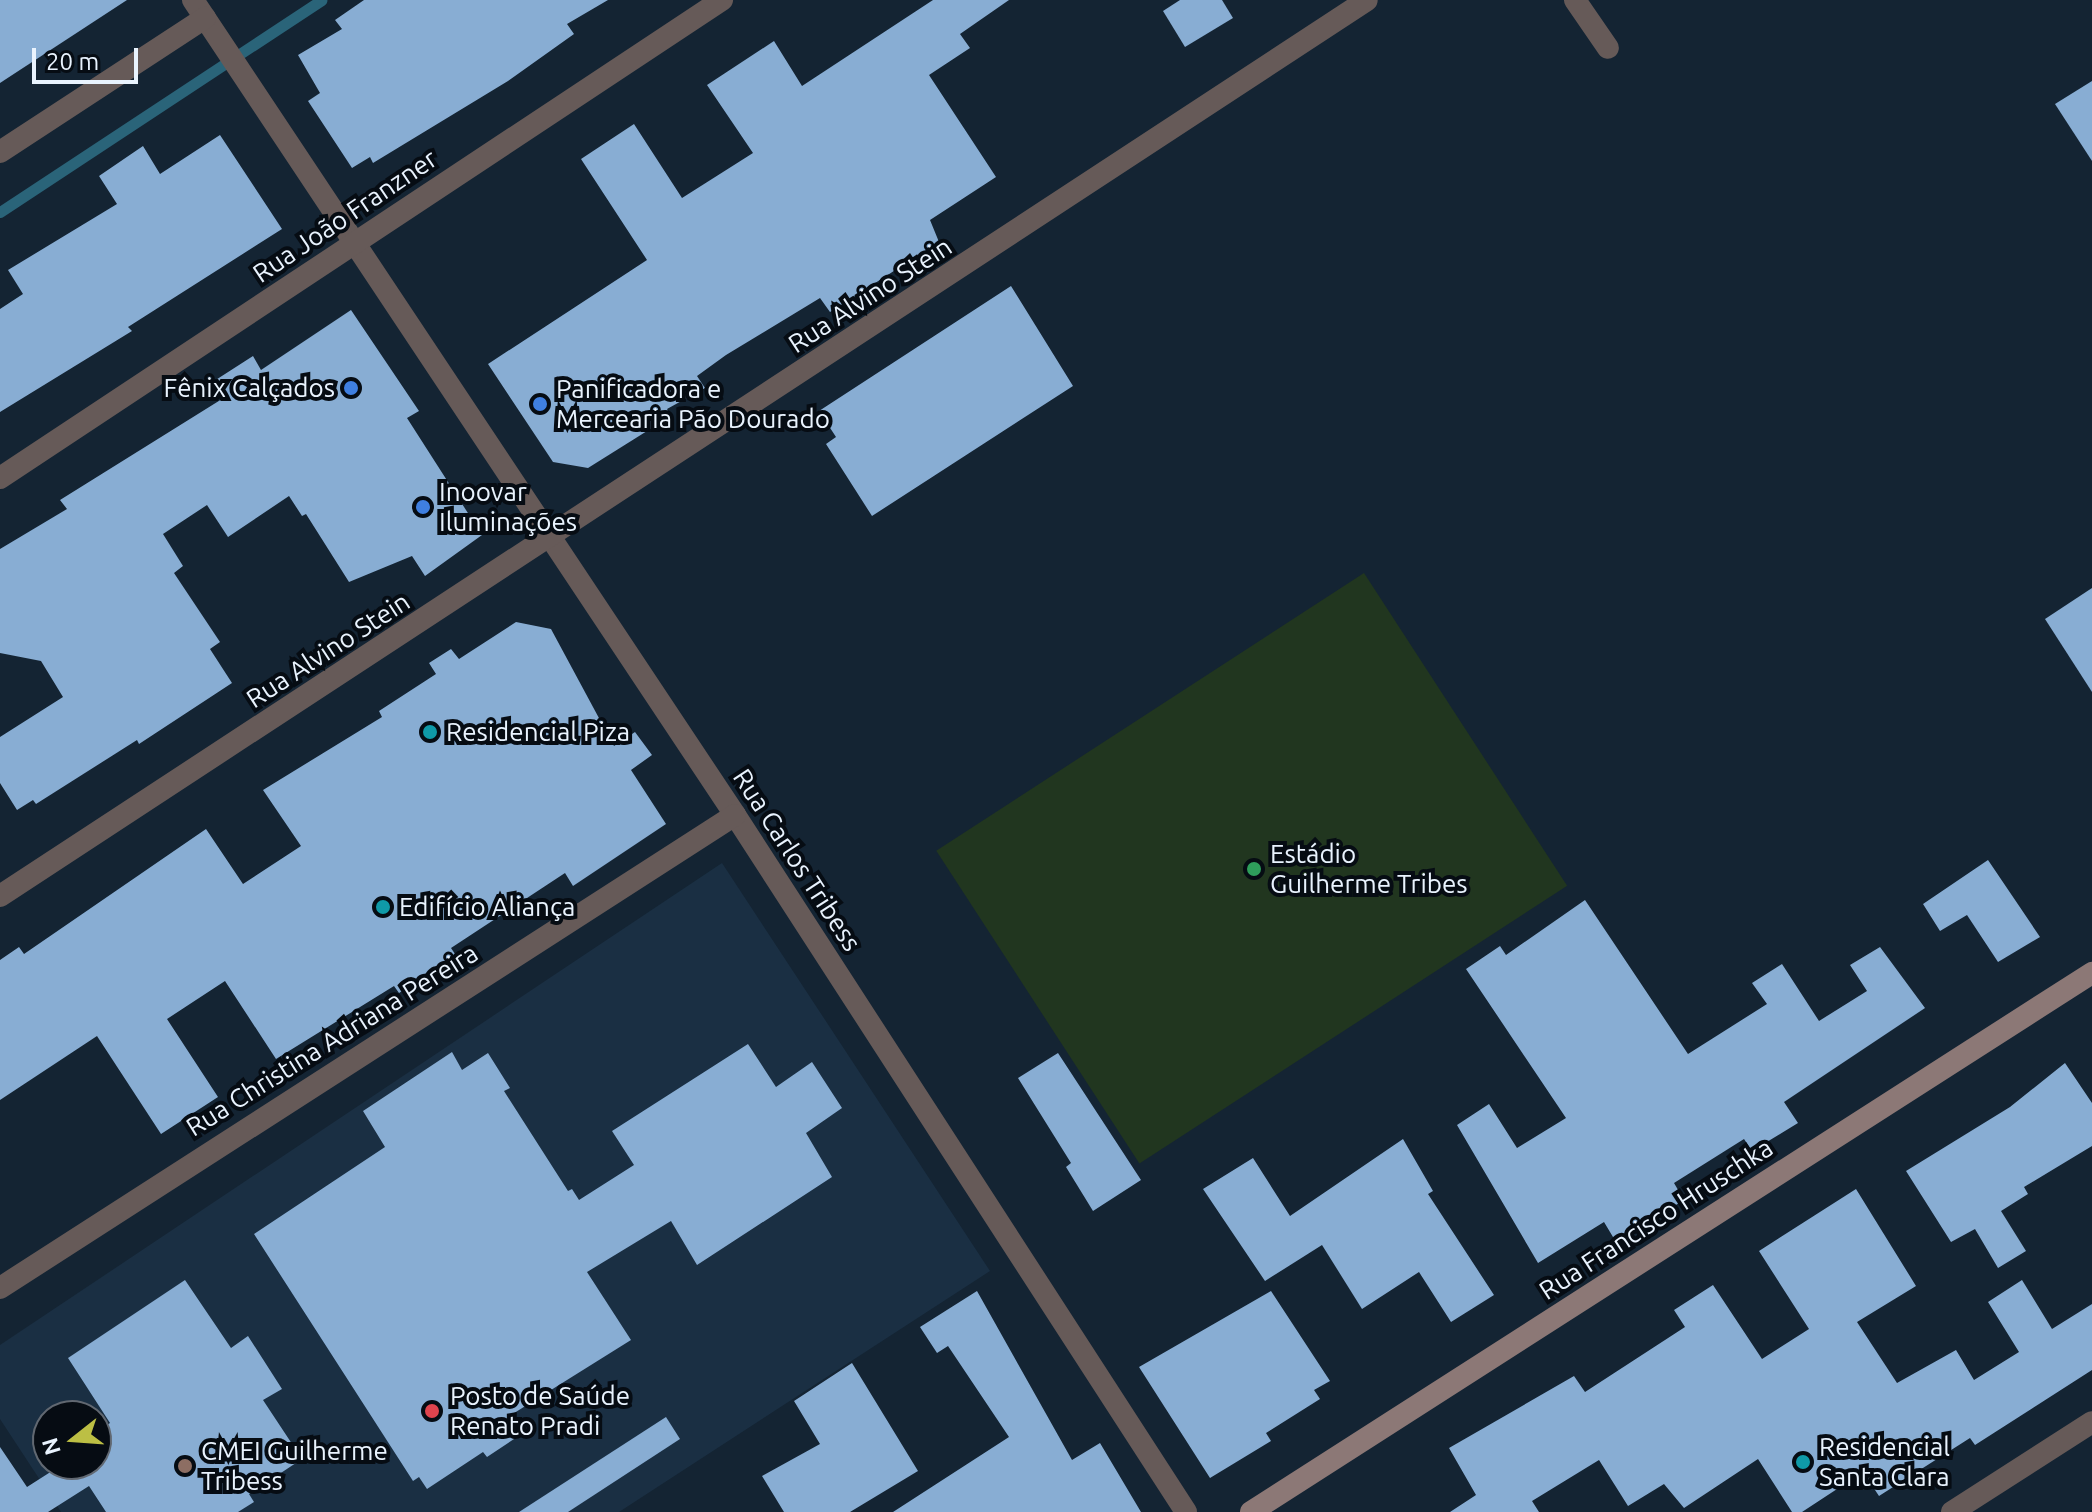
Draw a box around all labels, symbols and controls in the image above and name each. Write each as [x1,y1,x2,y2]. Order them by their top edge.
scale bar [36,32,142,82]
text: 20 m [46,48,99,75]
street label: Rua João Franzner [247,143,443,289]
street label: Rua Alvino Stein [783,231,957,359]
place label: Fênix Calçados [164,372,335,404]
place label: Panificadora e Mercearia Pão Dourado [556,373,830,434]
marker: Fênix Calçados [342,379,360,397]
marker: Panificadora e Mercearia Pão Dourado [531,395,549,413]
place label: Inoovar Iluminações [439,476,577,538]
marker: Inoovar Iluminações [414,498,432,516]
street label: Rua Alvino Stein [241,586,415,714]
place label: Residencial Piza [446,716,630,748]
marker: Residencial Piza [421,723,439,741]
street label: Rua Carlos Tribess [727,763,867,957]
place label: Estádio Guilherme Tribes [1270,838,1468,900]
marker: Estádio Guilherme Tribes [1245,860,1263,878]
place label: Edifício Aliança [399,891,575,923]
marker: Edifício Aliança [374,898,392,916]
street label: Rua Christina Adriana Pereira [180,937,484,1143]
street label: Rua Francisco Hruschka [1533,1132,1779,1306]
place label: Posto de Saúde Renato Pradi [450,1380,630,1442]
north arrow [32,1400,112,1480]
marker: Posto de Saúde Renato Pradi [421,1400,443,1422]
place label: Residencial Santa Clara [1819,1431,1950,1492]
text: N [36,1435,65,1458]
place label: CMEI Guilherme Tribess [201,1435,388,1496]
marker: Residencial Santa Clara [1794,1453,1812,1471]
marker: CMEI Guilherme Tribess [176,1457,194,1475]

